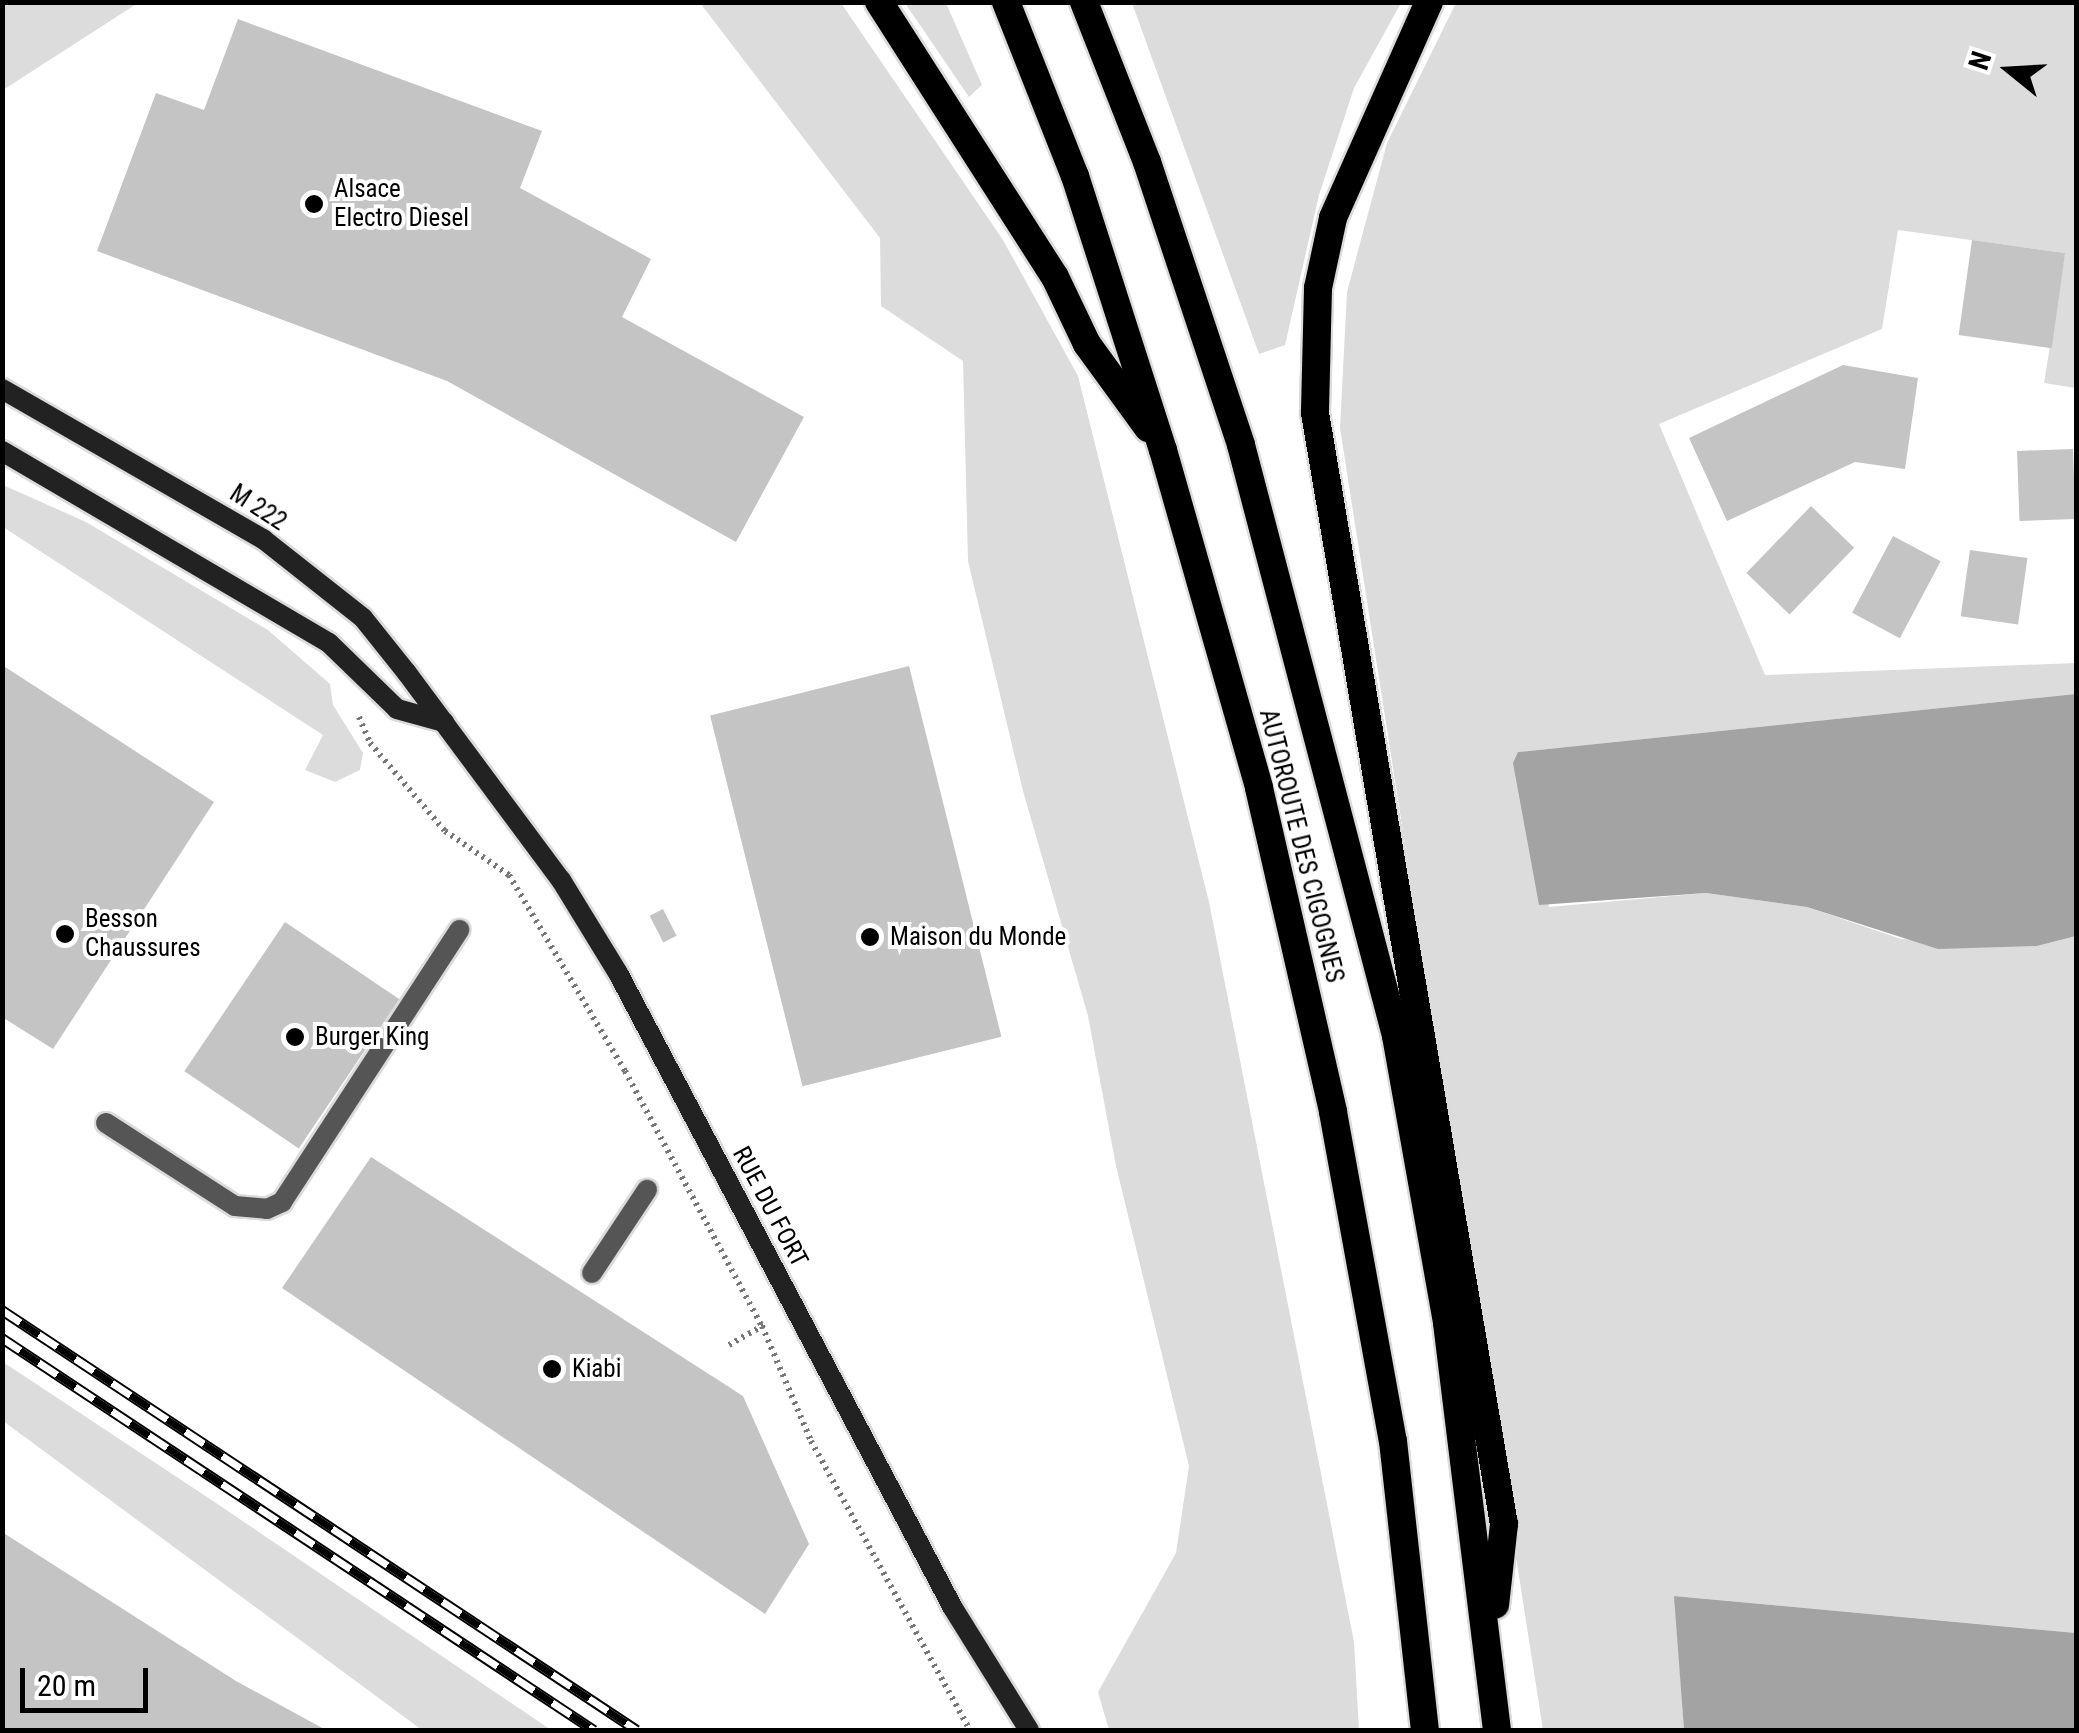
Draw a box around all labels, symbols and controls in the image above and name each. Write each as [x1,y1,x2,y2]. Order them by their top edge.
north arrow [1959,20,2059,120]
text: N [1962,47,1998,74]
place label: Alsace Electro Diesel [334,175,469,234]
marker: Alsace Electro Diesel [303,193,325,215]
street label: M 222 [224,479,292,537]
street label: AUTOROUTE DES CIGOGNES [1252,706,1350,986]
place label: Besson Chaussures [85,905,201,964]
place label: Maison du Monde [890,922,1066,952]
marker: Besson Chaussures [54,923,76,945]
marker: Maison du Monde [859,926,881,948]
place label: Burger King [315,1022,429,1052]
marker: Burger King [284,1026,306,1048]
street label: RUE DU FORT [726,1142,814,1272]
place label: Kiabi [572,1354,621,1384]
marker: Kiabi [541,1358,563,1380]
scale bar [25,1648,152,1710]
text: 20 m [37,1668,96,1703]

